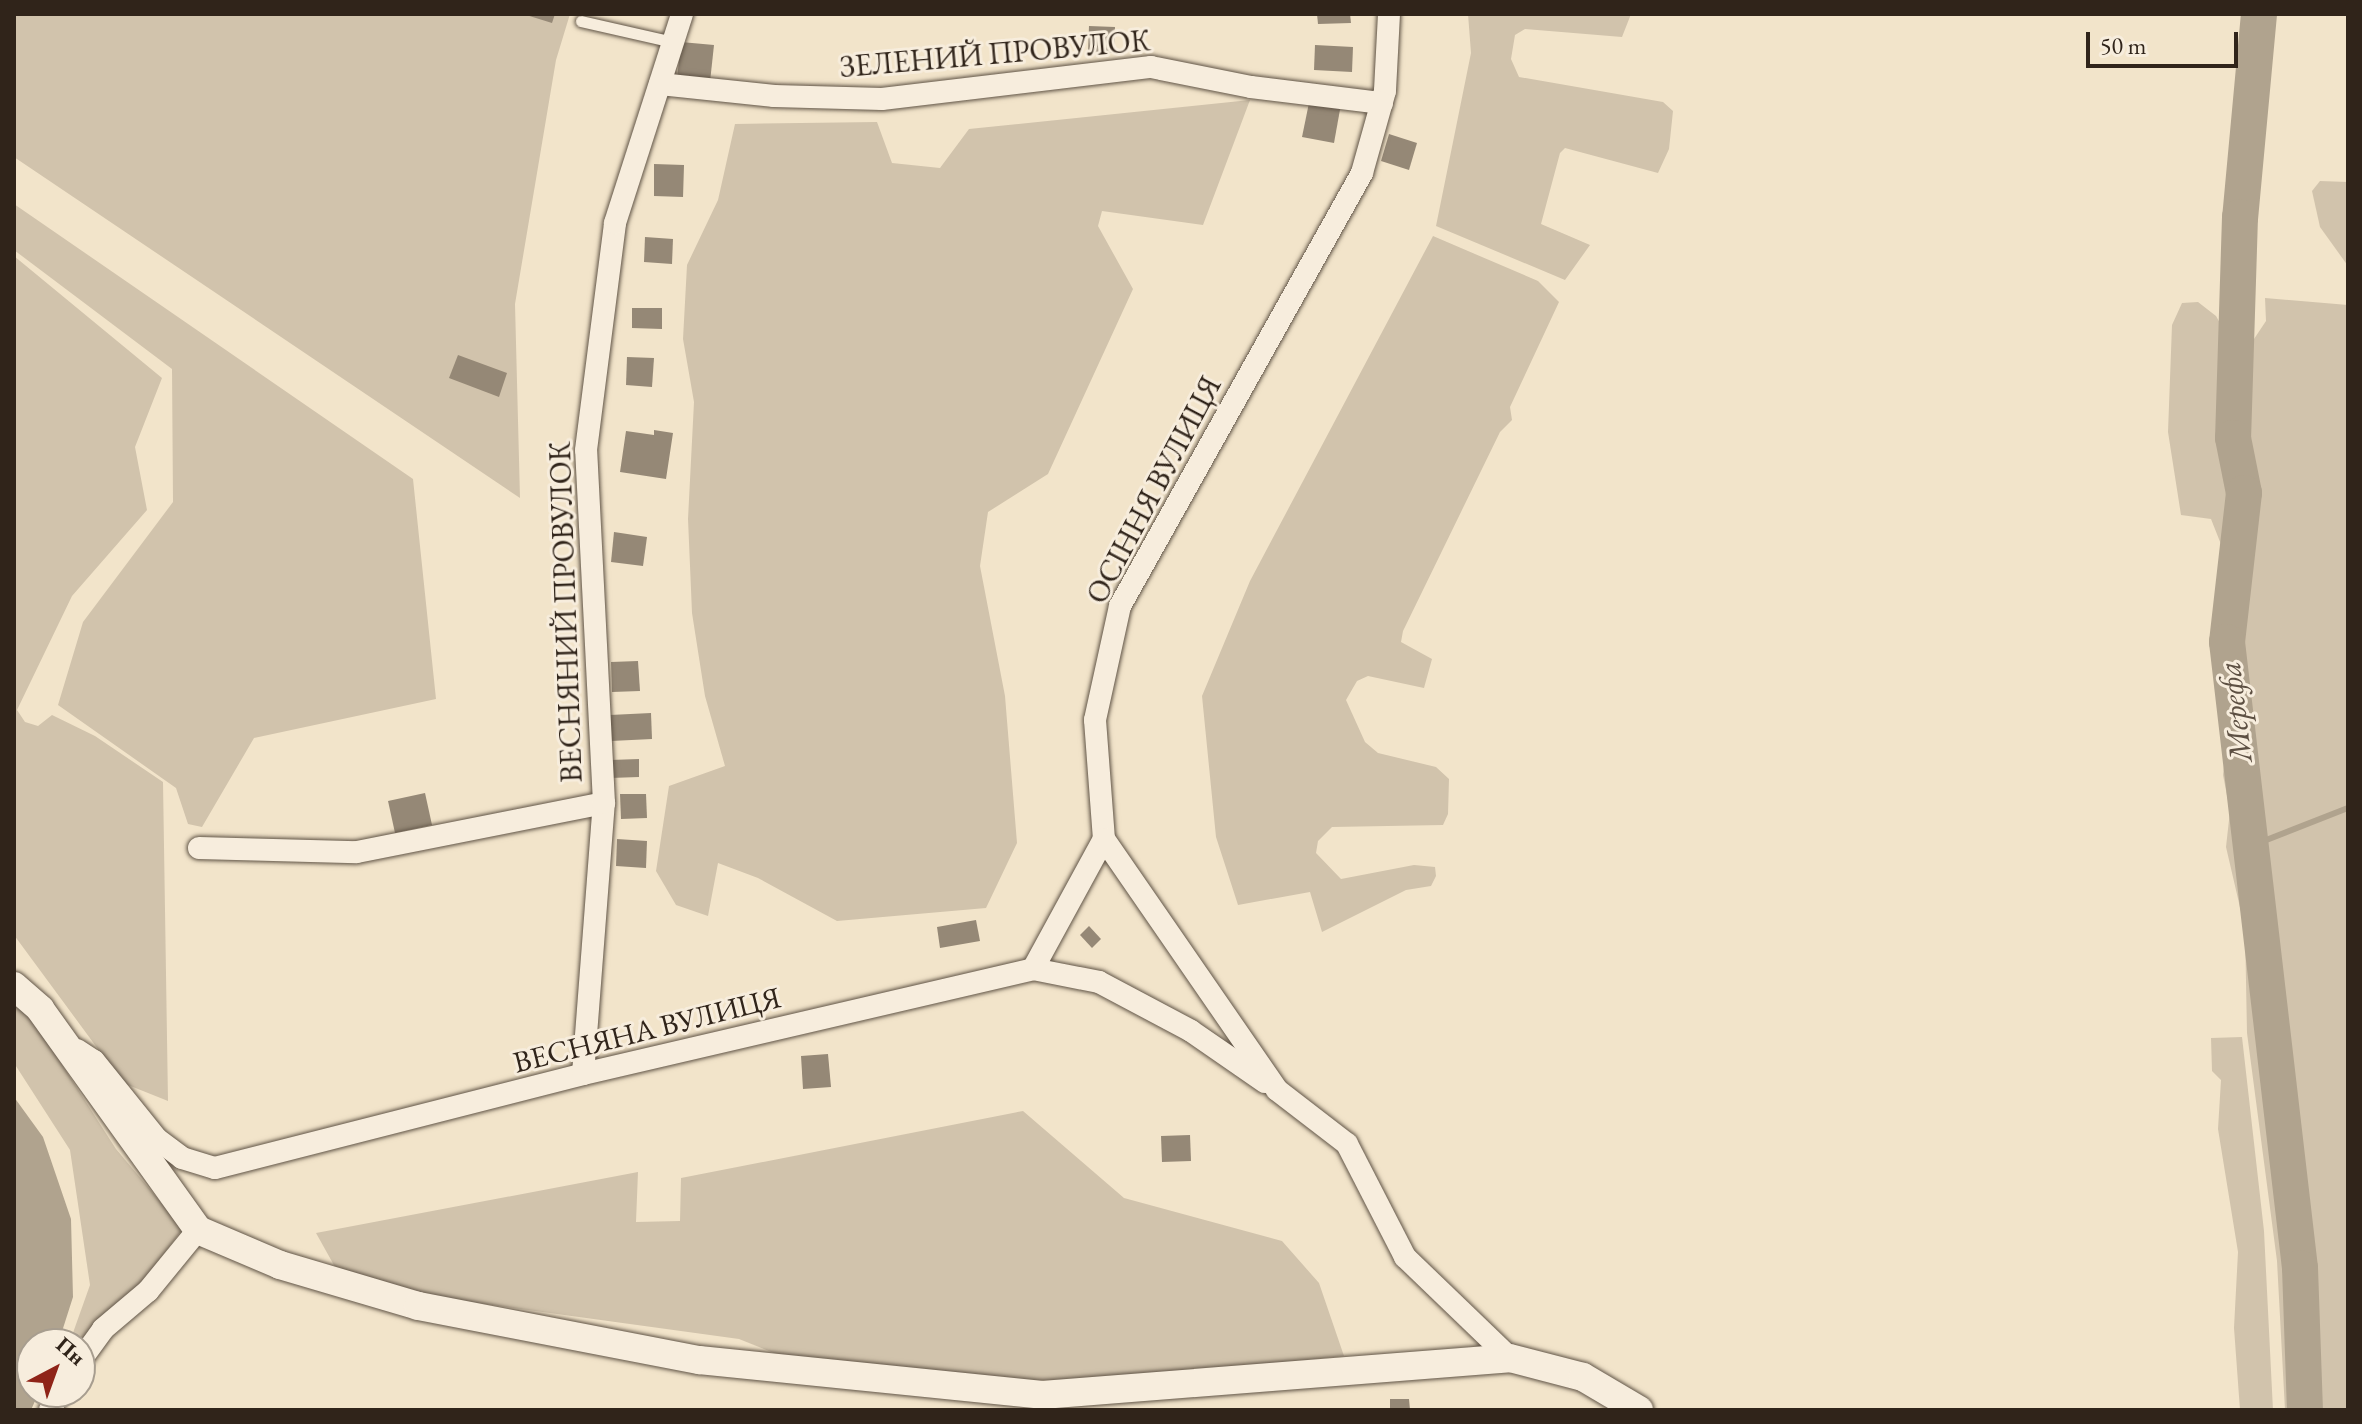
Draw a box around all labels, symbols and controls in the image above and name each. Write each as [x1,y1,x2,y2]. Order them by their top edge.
scale bar [2090,16,2242,66]
street label: ЗЕЛЕНИЙ ПРОВУЛОК [838,22,1152,86]
text: 50 m [2100,30,2147,61]
street label: ОСІННЯ ВУЛИЦЯ [1079,370,1229,610]
street label: ВЕСНЯНИЙ ПРОВУЛОК [542,441,590,783]
water label: Мерефа [2210,659,2260,765]
street label: ВЕСНЯНА ВУЛИЦЯ [510,979,784,1081]
north arrow [16,1328,96,1408]
text: Пн [50,1330,92,1372]

